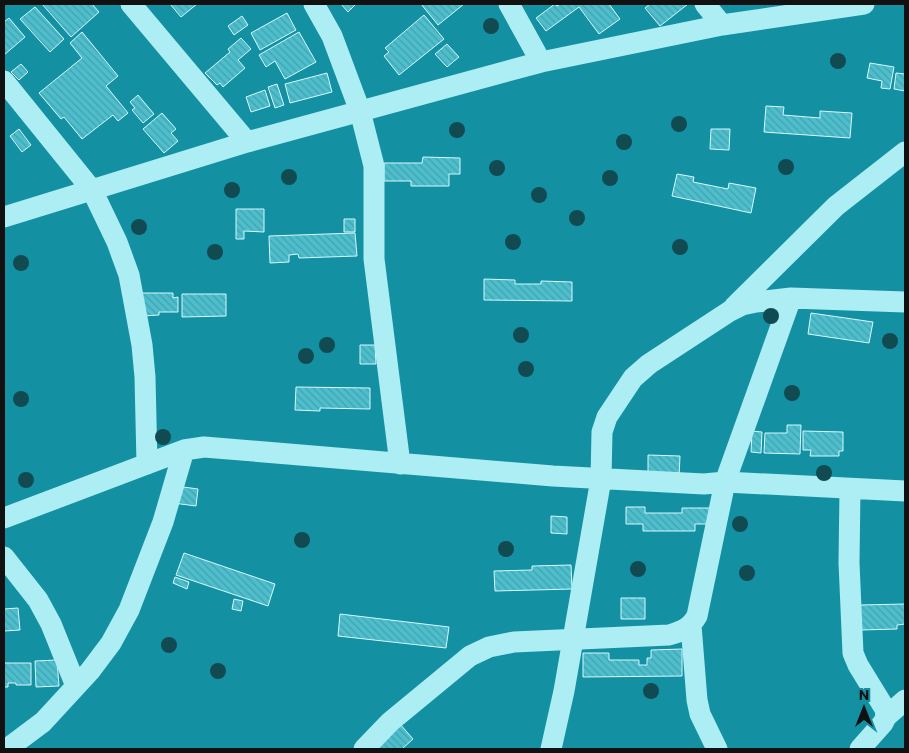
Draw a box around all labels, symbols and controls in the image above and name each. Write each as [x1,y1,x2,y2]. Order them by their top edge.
north arrow [839,683,889,733]
text: N [859,686,869,703]

